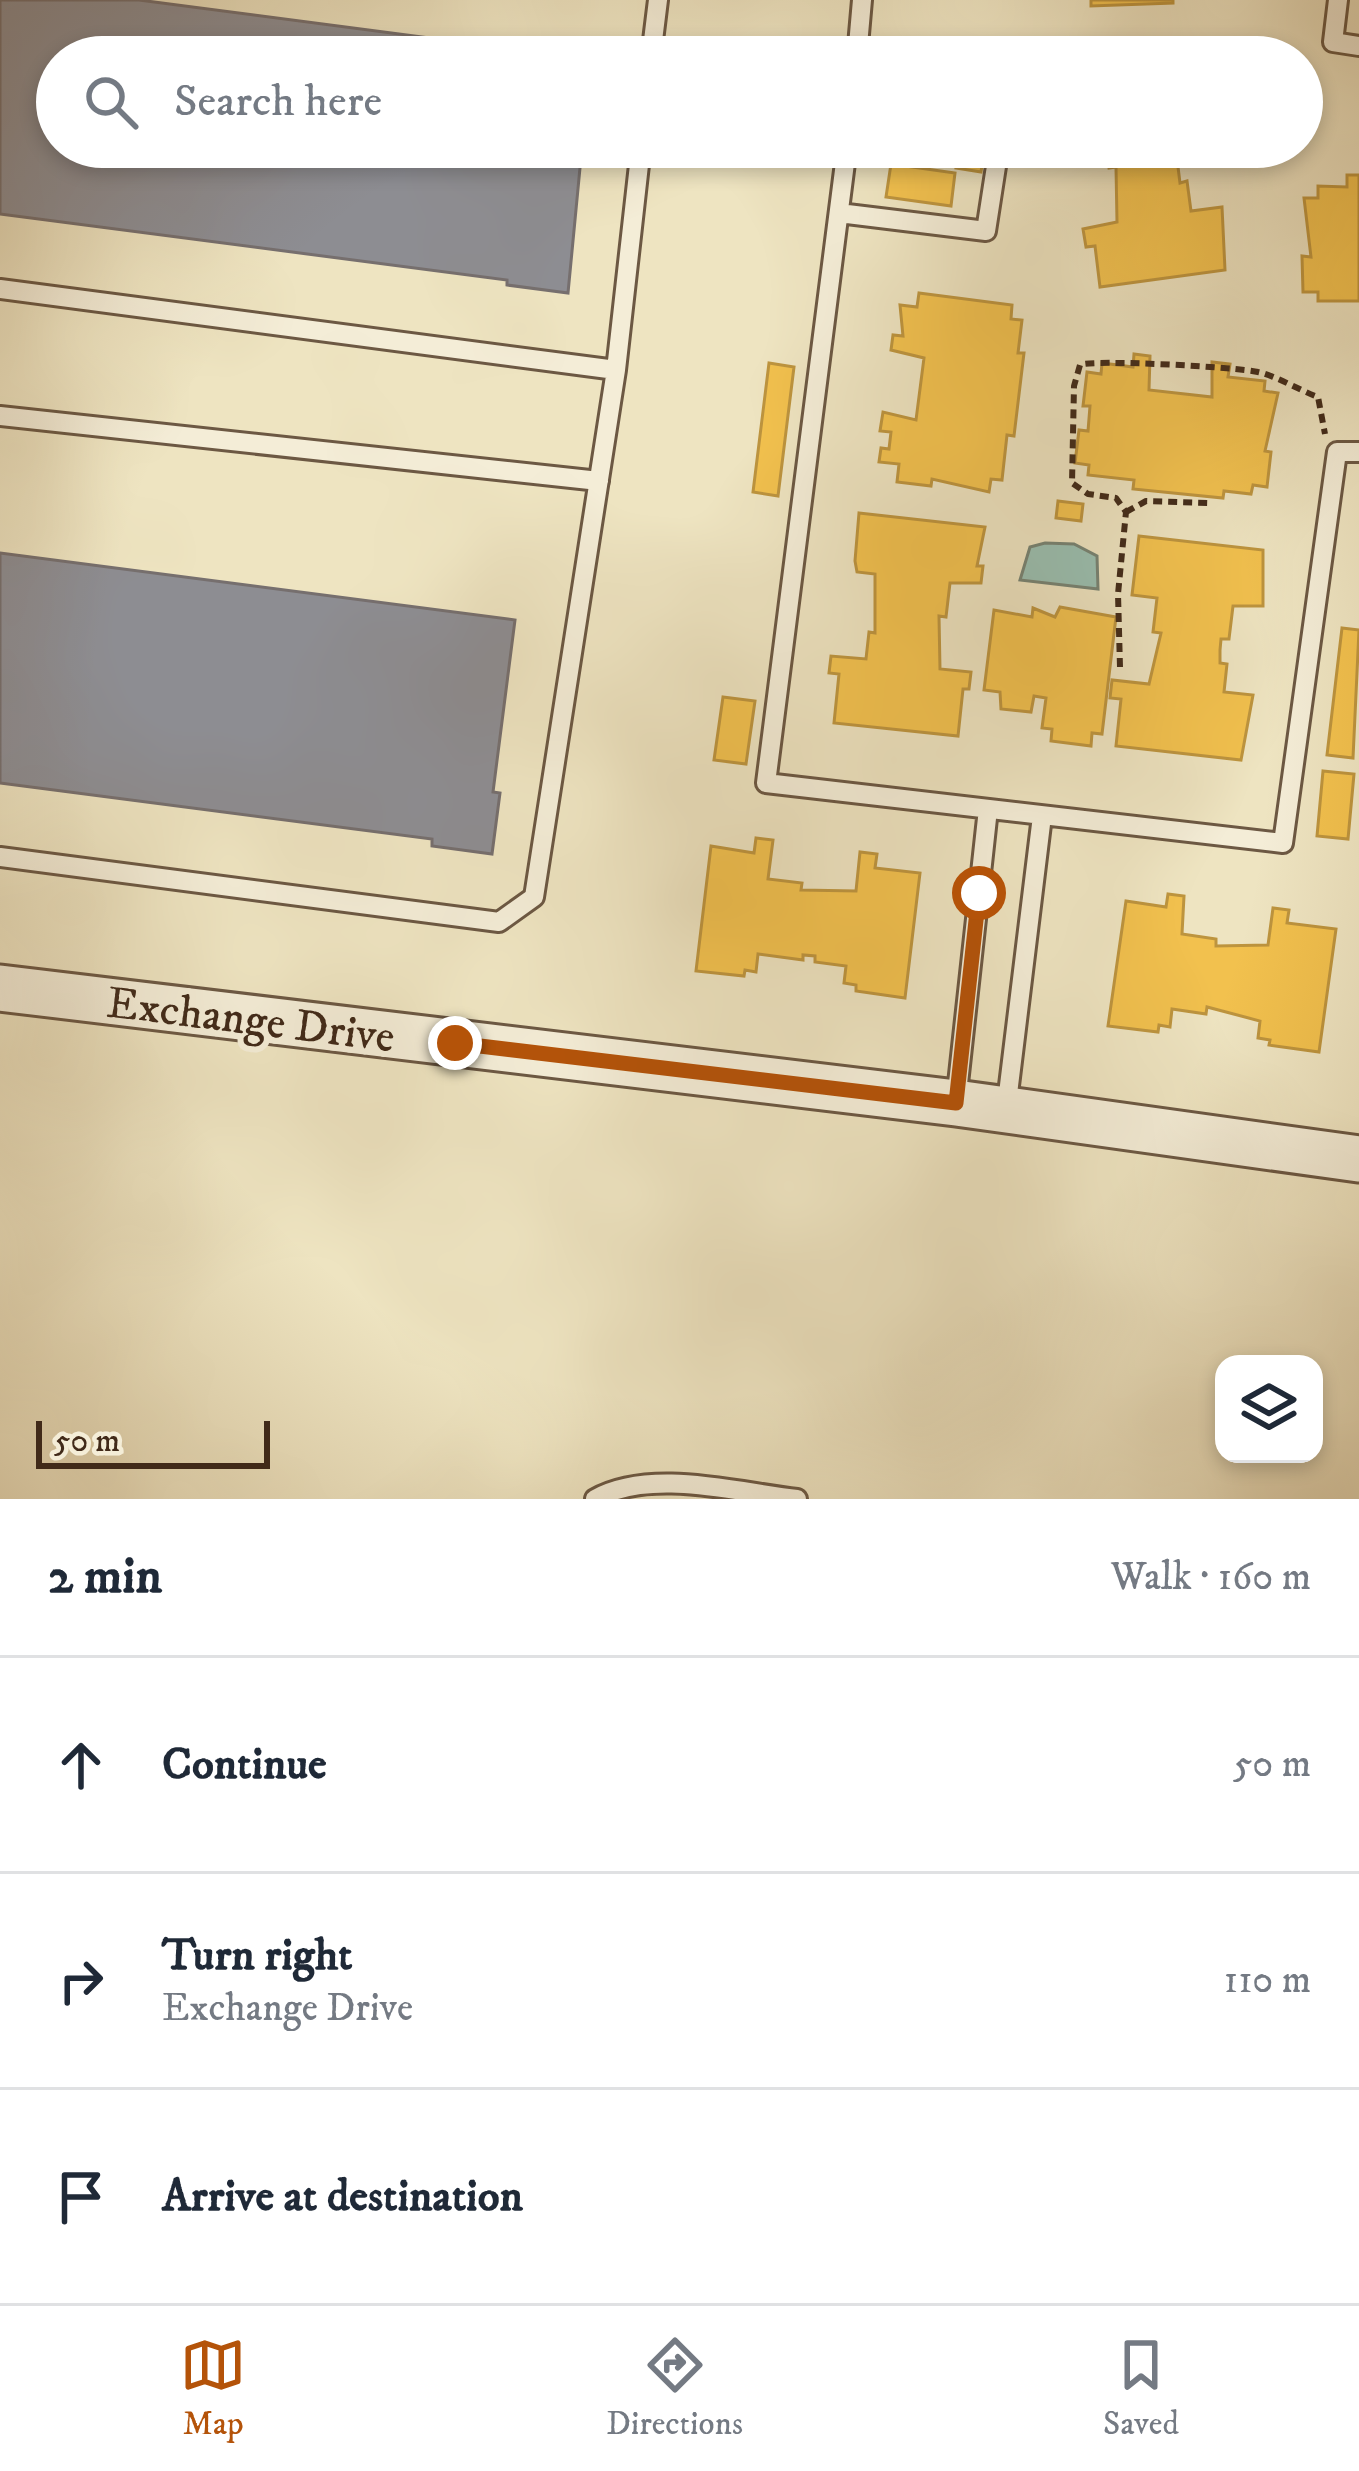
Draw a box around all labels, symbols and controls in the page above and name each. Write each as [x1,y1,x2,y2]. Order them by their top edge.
search box [36,36,1323,168]
icon: search [78,69,144,135]
text: Search here [174,74,382,130]
route start [952,866,1006,920]
street label: Exchange Drive [103,976,398,1066]
route end [428,1016,482,1070]
map controls [1215,1355,1323,1463]
button: layers [1215,1355,1323,1463]
scale bar [36,1415,270,1468]
text: 50 m [54,1421,120,1462]
text: 2 min [48,1545,162,1609]
text: Walk · 160 m [1111,1553,1311,1602]
icon: ahead [48,1732,114,1798]
text: Continue [162,1737,327,1793]
text: 50 m [1233,1740,1311,1789]
text: Turn right [162,1928,352,1984]
icon: right [48,1948,114,2014]
text: 110 m [1224,1956,1311,2005]
text: Exchange Drive [162,1984,413,2033]
icon: arrive [48,2164,114,2230]
text: Arrive at destination [162,2169,523,2225]
tab: Map [180,2332,246,2445]
tab: Directions [606,2332,743,2445]
tab: Saved [1103,2332,1179,2445]

